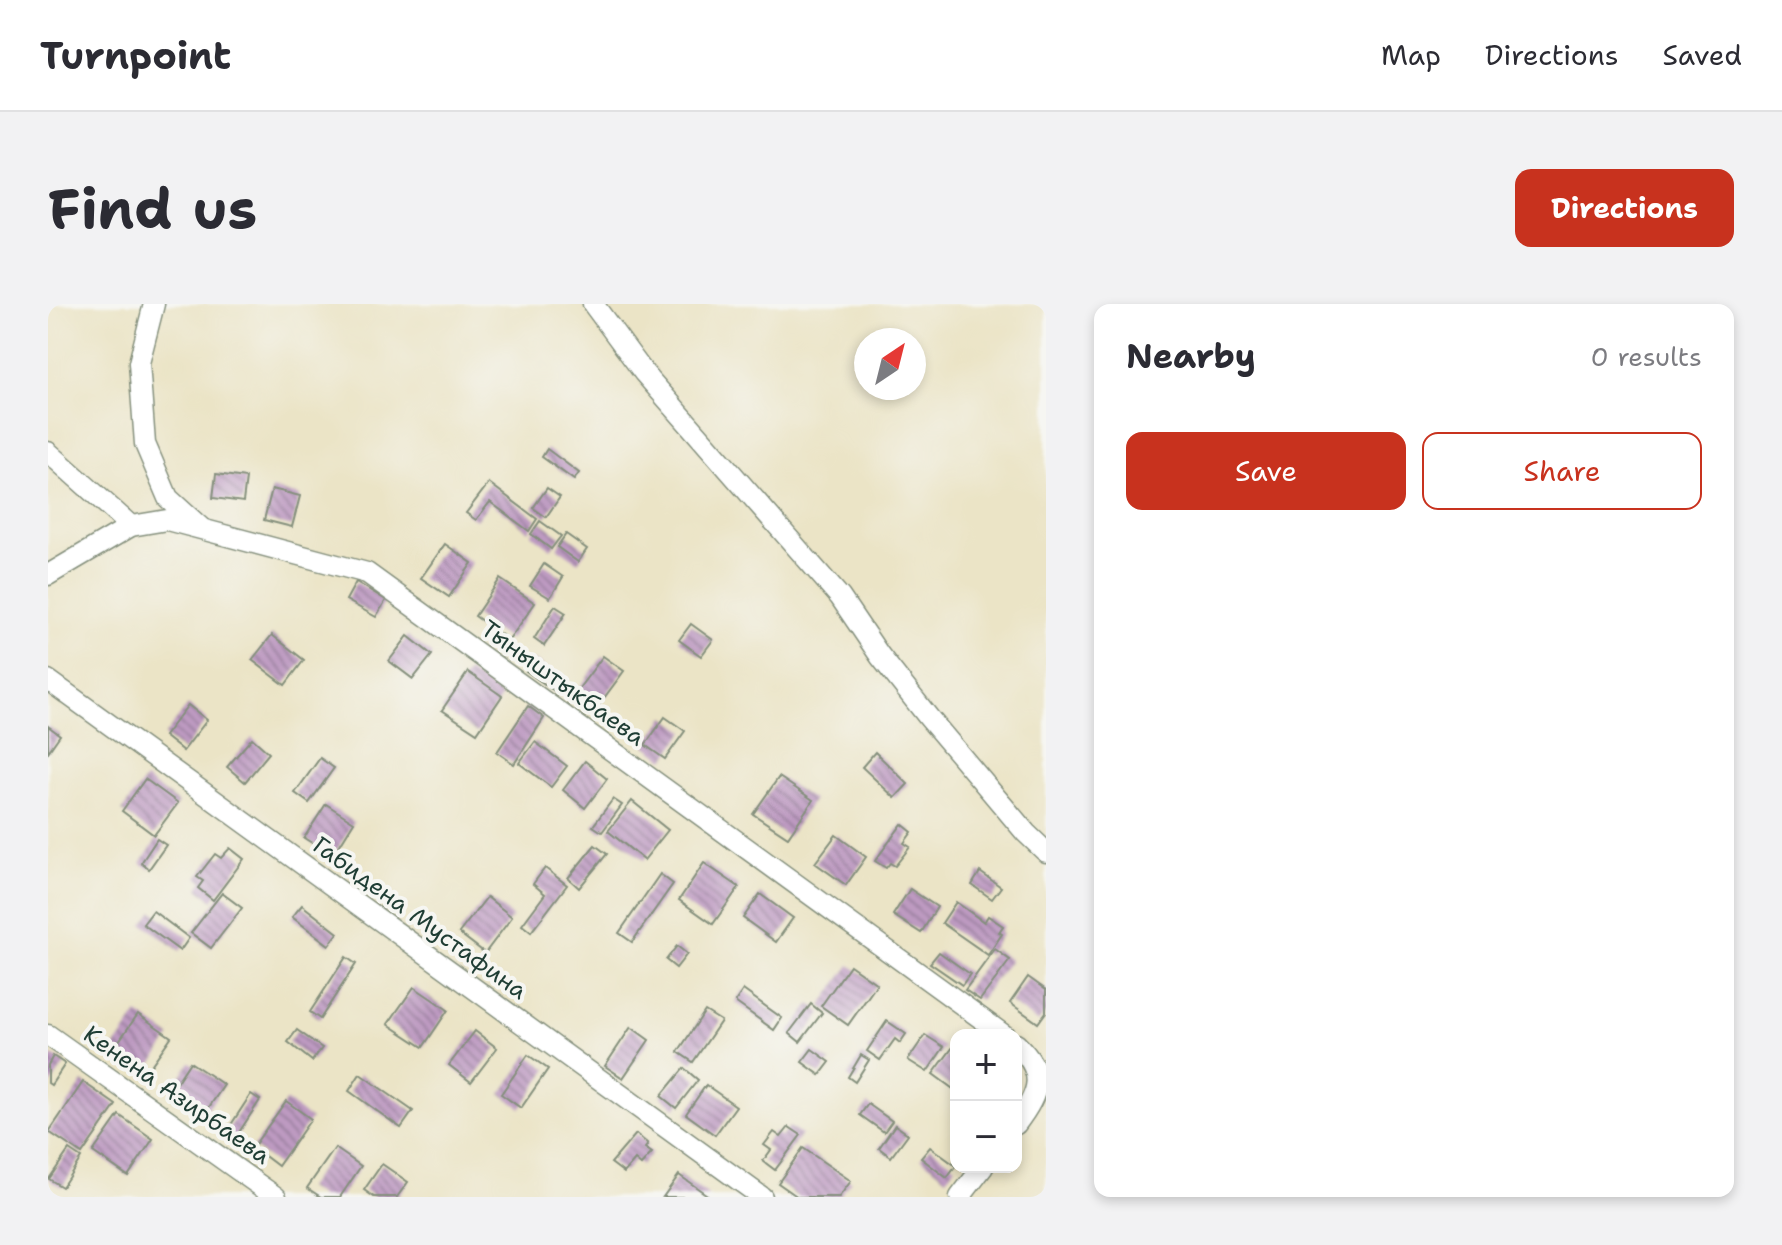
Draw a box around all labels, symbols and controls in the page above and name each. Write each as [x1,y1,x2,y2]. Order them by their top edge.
text: Turnpoint [40,30,231,81]
text: Map [1381,36,1441,74]
text: Directions [1485,36,1619,74]
text: Saved [1663,36,1742,74]
button: Directions [1515,169,1734,247]
text: Find us [48,171,257,246]
north arrow [854,328,926,400]
text: Nearby [1126,333,1256,379]
text: 0 results [1590,339,1702,374]
button: Save [1126,432,1406,510]
button: Share [1422,432,1702,510]
street label: Тыныштыкбаева [475,613,651,753]
street label: Габидена Мустафина [306,829,534,1007]
street label: Кенена Азирбаева [77,1018,277,1172]
map controls [950,1029,1022,1173]
button: + [950,1029,1022,1101]
button: − [950,1101,1022,1173]

